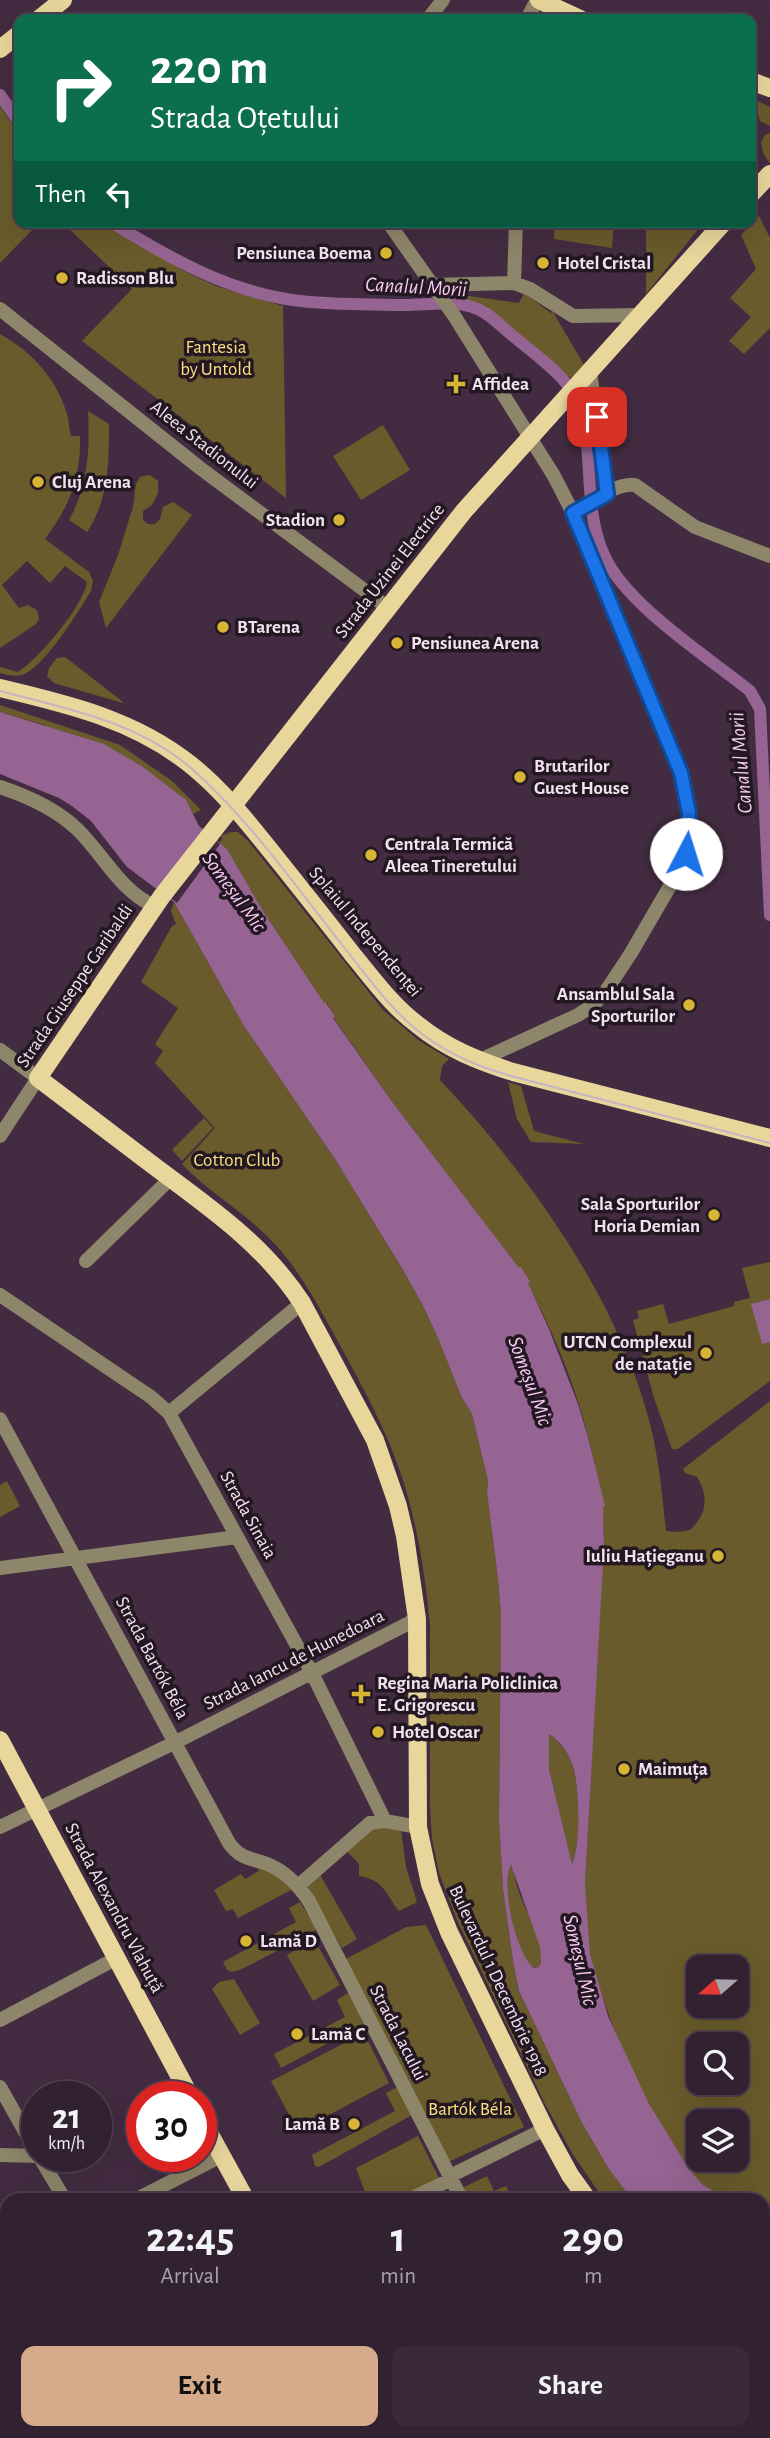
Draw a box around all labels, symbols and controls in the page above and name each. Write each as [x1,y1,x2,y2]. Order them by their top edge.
icon: right [35,42,126,133]
text: 220 m [150,44,269,93]
text: Strada Oțetului [150,102,340,134]
icon: left [100,175,138,213]
text: Then [35,181,86,207]
place label: Pensiunea Boema [236,244,372,263]
marker: Pensiunea Boema [378,245,394,261]
place label: Hotel Cristal [557,254,651,273]
marker: Hotel Cristal [535,255,551,271]
place label: Radisson Blu [76,269,174,288]
marker: Radisson Blu [54,270,70,286]
water label: Canalul Morii [365,274,468,300]
park label: Fantesia by Untold [180,338,252,379]
marker: Affidea [446,374,466,394]
place label: Affidea [472,375,529,394]
pin [567,387,627,447]
street label: Aleea Stadionului [147,397,261,493]
icon: arrive [578,398,616,436]
place label: Cluj Arena [52,473,131,492]
marker: Cluj Arena [30,474,46,490]
street label: Strada Uzinei Electrice [332,500,448,642]
place label: Stadion [266,511,325,530]
marker: Stadion [331,512,347,528]
place label: BTarena [237,618,300,637]
marker: BTarena [215,619,231,635]
place label: Pensiunea Arena [411,634,539,653]
marker: Pensiunea Arena [389,635,405,651]
water label: Canalul Morii [726,711,756,815]
place label: Brutarilor Guest House [534,757,629,798]
marker: Brutarilor Guest House [512,769,528,785]
position arrow [649,817,723,891]
place label: Centrala Termică Aleea Tineretului [385,835,517,876]
marker: Centrala Termică Aleea Tineretului [363,847,379,863]
water label: Someșul Mic [197,848,270,938]
street label: Splaiul Independenței [304,863,425,1001]
street label: Strada Giuseppe Garibaldi [13,901,137,1071]
place label: Ansamblul Sala Sporturilor [557,985,675,1026]
marker: Ansamblul Sala Sporturilor [681,997,697,1013]
park label: Cotton Club [194,1151,280,1170]
place label: Sala Sporturilor Horia Demian [581,1195,700,1236]
marker: Sala Sporturilor Horia Demian [706,1207,722,1223]
place label: UTCN Complexul de natație [563,1333,692,1376]
water label: Someșul Mic [502,1334,556,1430]
marker: UTCN Complexul de natație [698,1345,714,1361]
street label: Strada Sinaia [216,1468,280,1562]
place label: Iuliu Hațieganu [585,1547,704,1568]
marker: Iuliu Hațieganu [710,1548,726,1564]
street label: Strada Bartók Béla [112,1594,192,1723]
street label: Strada Iancu de Hunedoara [201,1606,388,1714]
place label: Regina Maria Policlinica E. Grigorescu [377,1674,558,1715]
marker: Regina Maria Policlinica E. Grigorescu [351,1684,371,1704]
place label: Hotel Oscar [392,1723,480,1742]
marker: Hotel Oscar [370,1724,386,1740]
place label: Maimuța [638,1760,708,1781]
marker: Maimuța [616,1761,632,1777]
street label: Strada Alexandru Vlahuță [60,1820,167,1997]
street label: Bulevardul 1 Decembrie 1918 [445,1883,551,2079]
water label: Someșul Mic [557,1912,601,2009]
place label: Lamă D [260,1932,317,1951]
marker: Lamă D [238,1933,254,1949]
north arrow [686,1955,749,2018]
map controls [686,1955,749,2172]
street label: Strada Lacului [366,1982,430,2084]
place label: Lamă C [311,2025,366,2044]
marker: Lamă C [289,2026,305,2042]
button: search [686,2032,749,2095]
speed limit sign: 30 [126,2081,217,2172]
text: 21 [52,2100,81,2135]
park label: Bartók Béla [428,2100,512,2119]
button: layers [686,2109,749,2172]
place label: Lamă B [284,2115,340,2134]
marker: Lamă B [346,2116,362,2132]
text: km/h [48,2135,85,2153]
text: 22:45 [146,2217,234,2259]
text: 1 [391,2217,406,2259]
text: 290 [562,2217,624,2259]
text: Arrival [161,2265,220,2288]
text: min [380,2265,416,2288]
text: m [584,2265,602,2288]
button: Exit [21,2346,378,2426]
button: Share [392,2346,749,2426]

